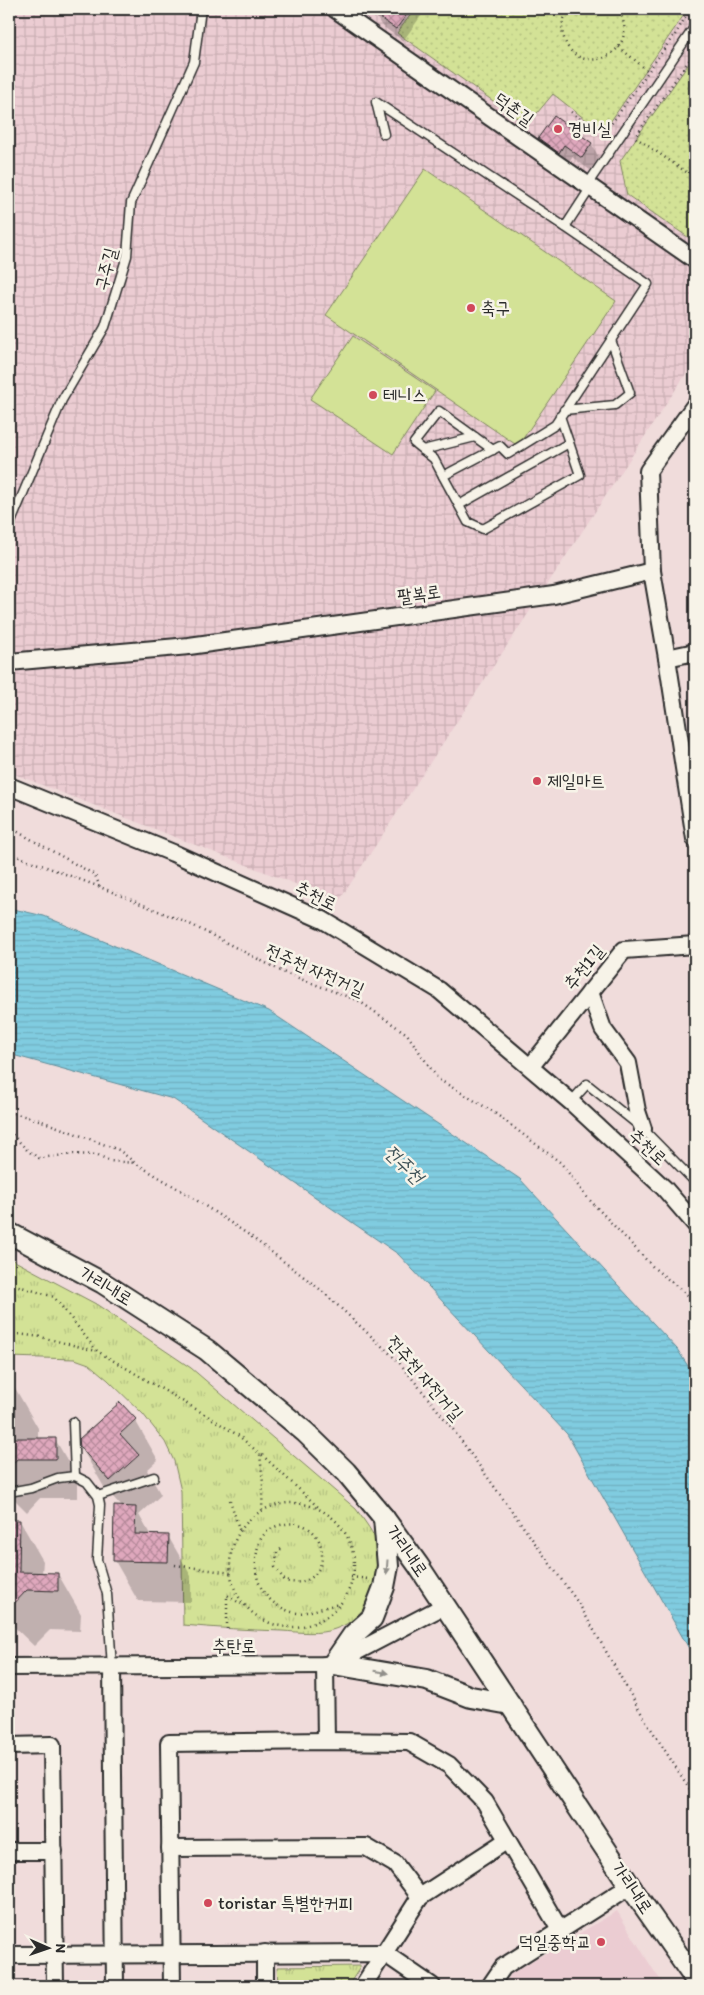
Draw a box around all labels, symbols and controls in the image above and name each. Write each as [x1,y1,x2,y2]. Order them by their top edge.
street label: 덕촌길 [490,88,539,131]
place label: 경비실 [568,118,612,140]
marker: 경비실 [552,123,564,135]
street label: 구주길 [90,245,122,293]
place label: 축구 [481,297,510,319]
marker: 축구 [465,302,477,314]
place label: 테니스 [383,384,426,406]
marker: 테니스 [367,389,379,401]
street label: 팔복로 [396,580,442,608]
place label: 제일마트 [547,770,605,792]
marker: 제일마트 [531,775,543,787]
street label: 추천로 [292,877,340,915]
street label: 전주천 자전거길 [262,939,368,1001]
street label: 추천1길 [559,940,609,994]
street label: 추천로 [625,1124,671,1170]
water label: 전주천 [380,1140,430,1189]
street label: 가리내로 [76,1262,136,1310]
street label: 전주천 자전거길 [382,1331,468,1425]
street label: 가리내로 [381,1521,433,1581]
one-way arrow [382,1559,390,1575]
street label: 추탄로 [212,1635,256,1657]
one-way arrow [373,1668,389,1676]
street label: 가리내로 [607,1858,657,1918]
place label: toristar 특별한커피 [218,1892,353,1914]
marker: toristar 특별한커피 [202,1897,214,1909]
north arrow [22,1922,72,1972]
place label: 덕일중학교 [519,1931,591,1953]
marker: 덕일중학교 [595,1936,607,1948]
text: N [52,1943,69,1953]

